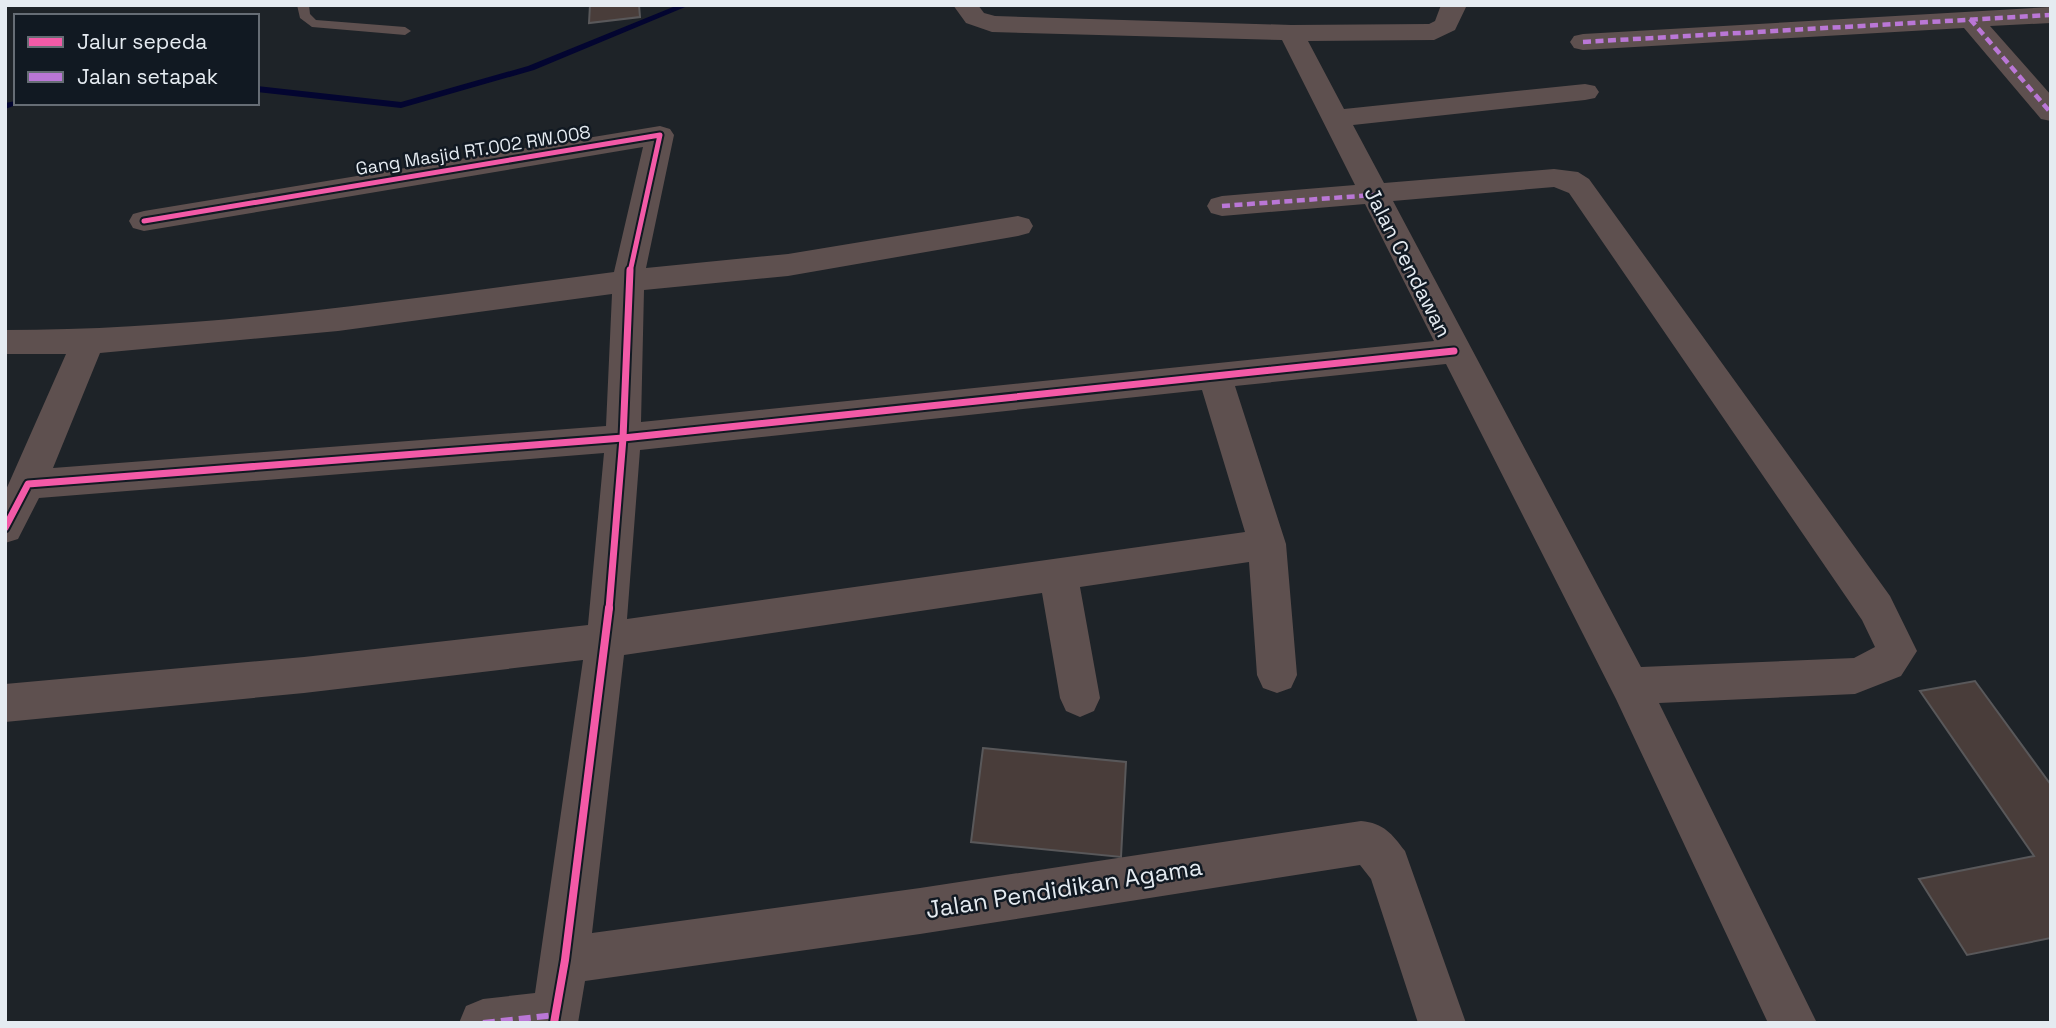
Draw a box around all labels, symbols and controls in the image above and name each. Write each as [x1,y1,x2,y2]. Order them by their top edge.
legend [14,14,259,105]
text: Jalur sepeda [77,28,207,55]
text: Jalan setapak [77,63,218,90]
street label: Gang Masjid RT.002 RW.008 [354,120,592,180]
street label: Jalan Cendawan [1358,182,1458,342]
street label: Jalan Pendidikan Agama [924,851,1205,925]

